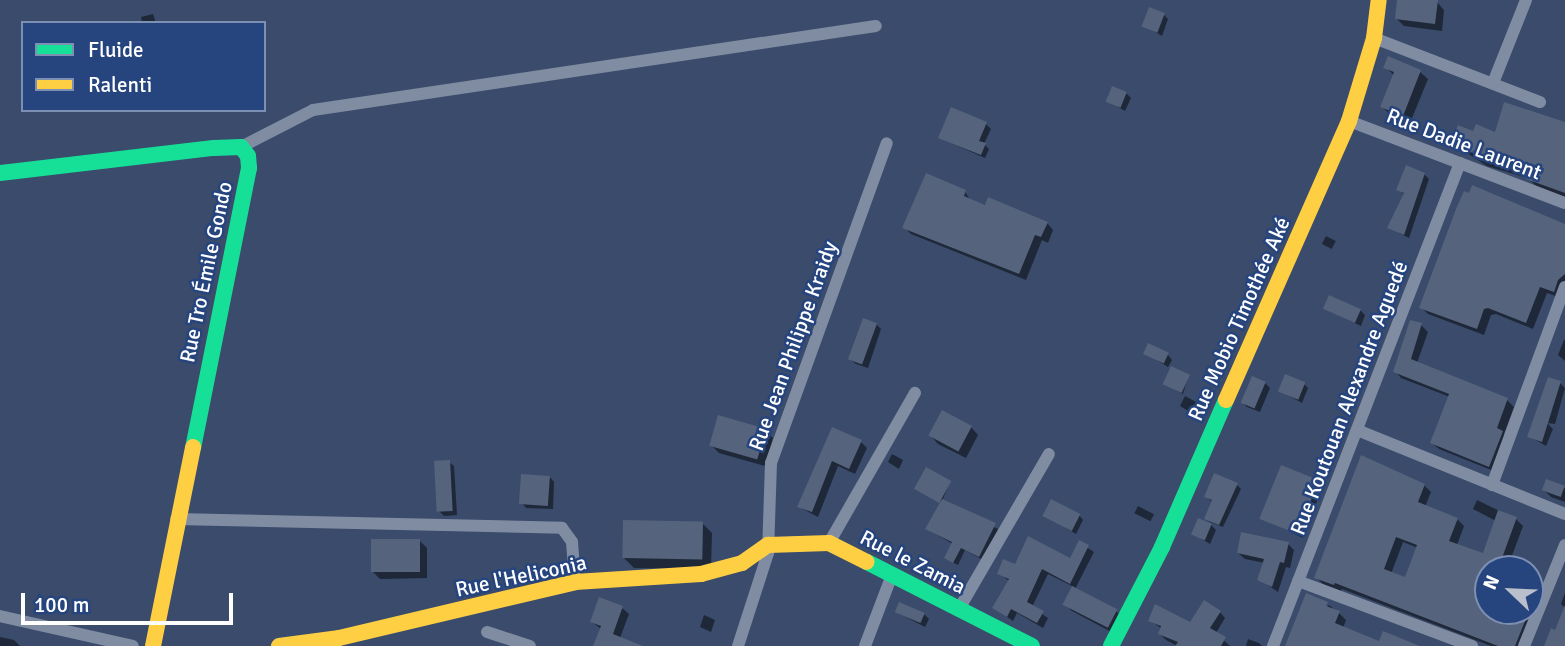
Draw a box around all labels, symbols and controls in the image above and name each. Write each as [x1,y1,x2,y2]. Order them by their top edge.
legend [21,21,266,112]
text: Fluide [88,37,144,63]
text: Ralenti [88,72,152,98]
street label: Rue Dadie Laurent [1383,103,1545,185]
street label: Rue Tro Émile Gondo [175,179,237,365]
street label: Rue Mobio Timothée Aké [1183,213,1295,425]
street label: Rue Jean Philippe Kraidy [743,238,843,454]
street label: Rue Koutouan Alexandre Aguedé [1285,258,1413,538]
street label: Rue le Zamia [856,525,970,599]
street label: Rue l'Heliconia [453,550,589,602]
north arrow [1474,555,1544,625]
text: N [1478,572,1505,593]
scale bar [24,580,236,624]
text: 100 m [34,592,89,618]

